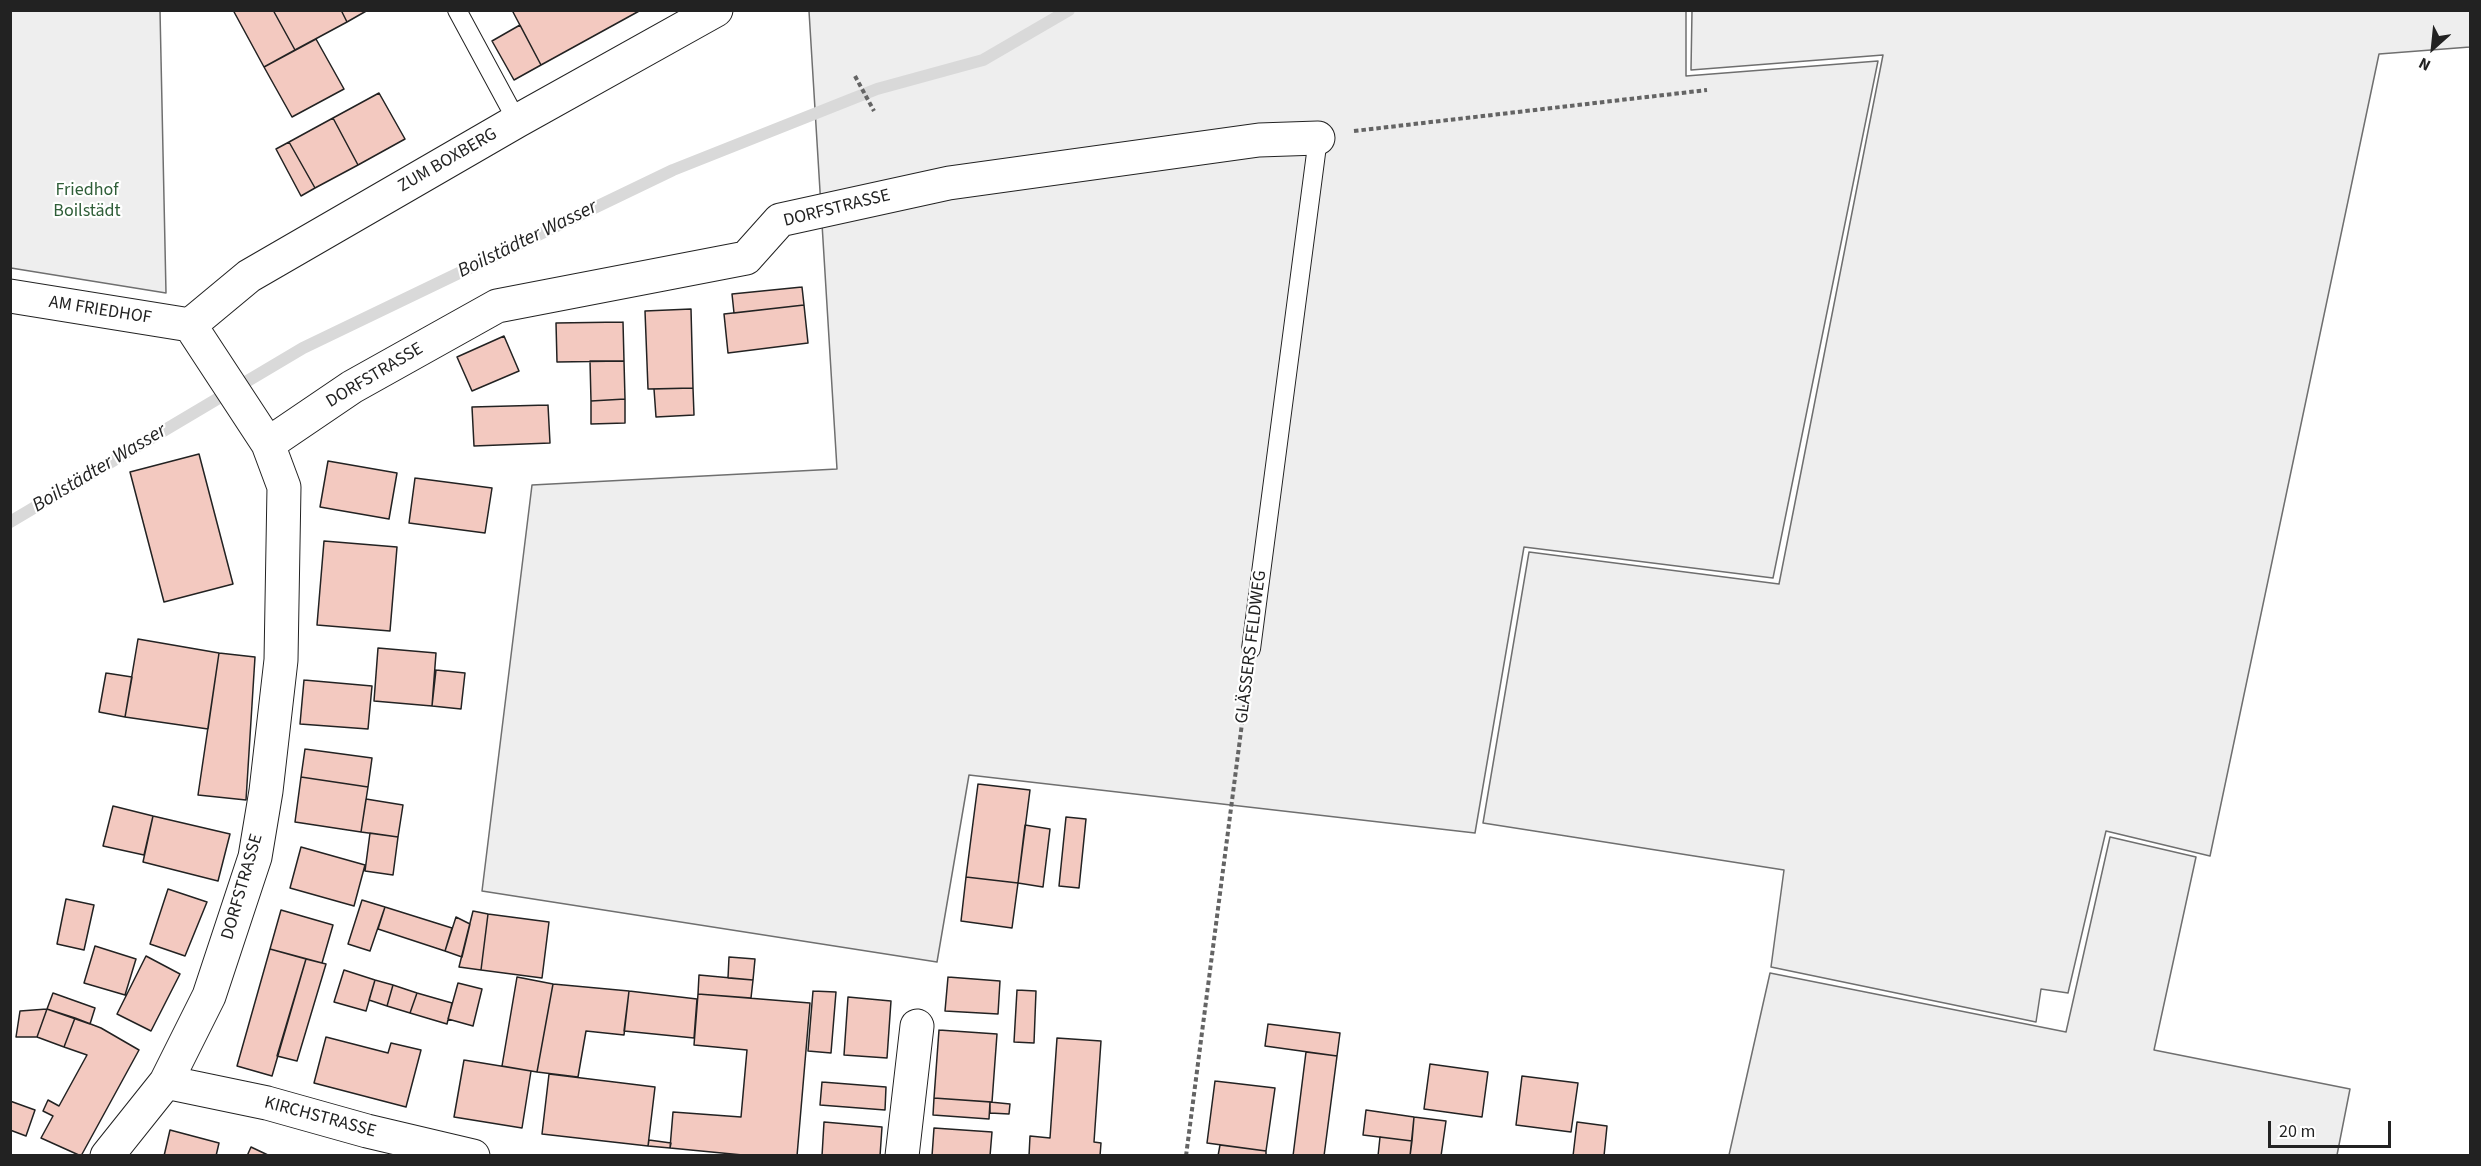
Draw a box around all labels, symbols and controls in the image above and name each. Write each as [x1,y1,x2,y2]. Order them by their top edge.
north arrow [2403,18,2463,78]
text: N [2415,52,2435,76]
street label: ZUM BOXBERG [395,124,501,198]
park label: Friedhof Boilstädt [53,180,121,222]
street label: DORFSTRASSE [781,185,893,233]
water label: Boilstädter Wasser [454,196,602,284]
street label: AM FRIEDHOF [47,292,153,330]
street label: DORFSTRASSE [323,339,427,413]
water label: Boilstädter Wasser [29,420,171,518]
street label: GLÄSSERS FELDWEG [1232,569,1272,725]
street label: DORFSTRASSE [218,832,268,942]
street label: KIRCHSTRASSE [262,1093,378,1143]
scale bar [2271,1109,2394,1147]
text: 20 m [2279,1119,2315,1144]

